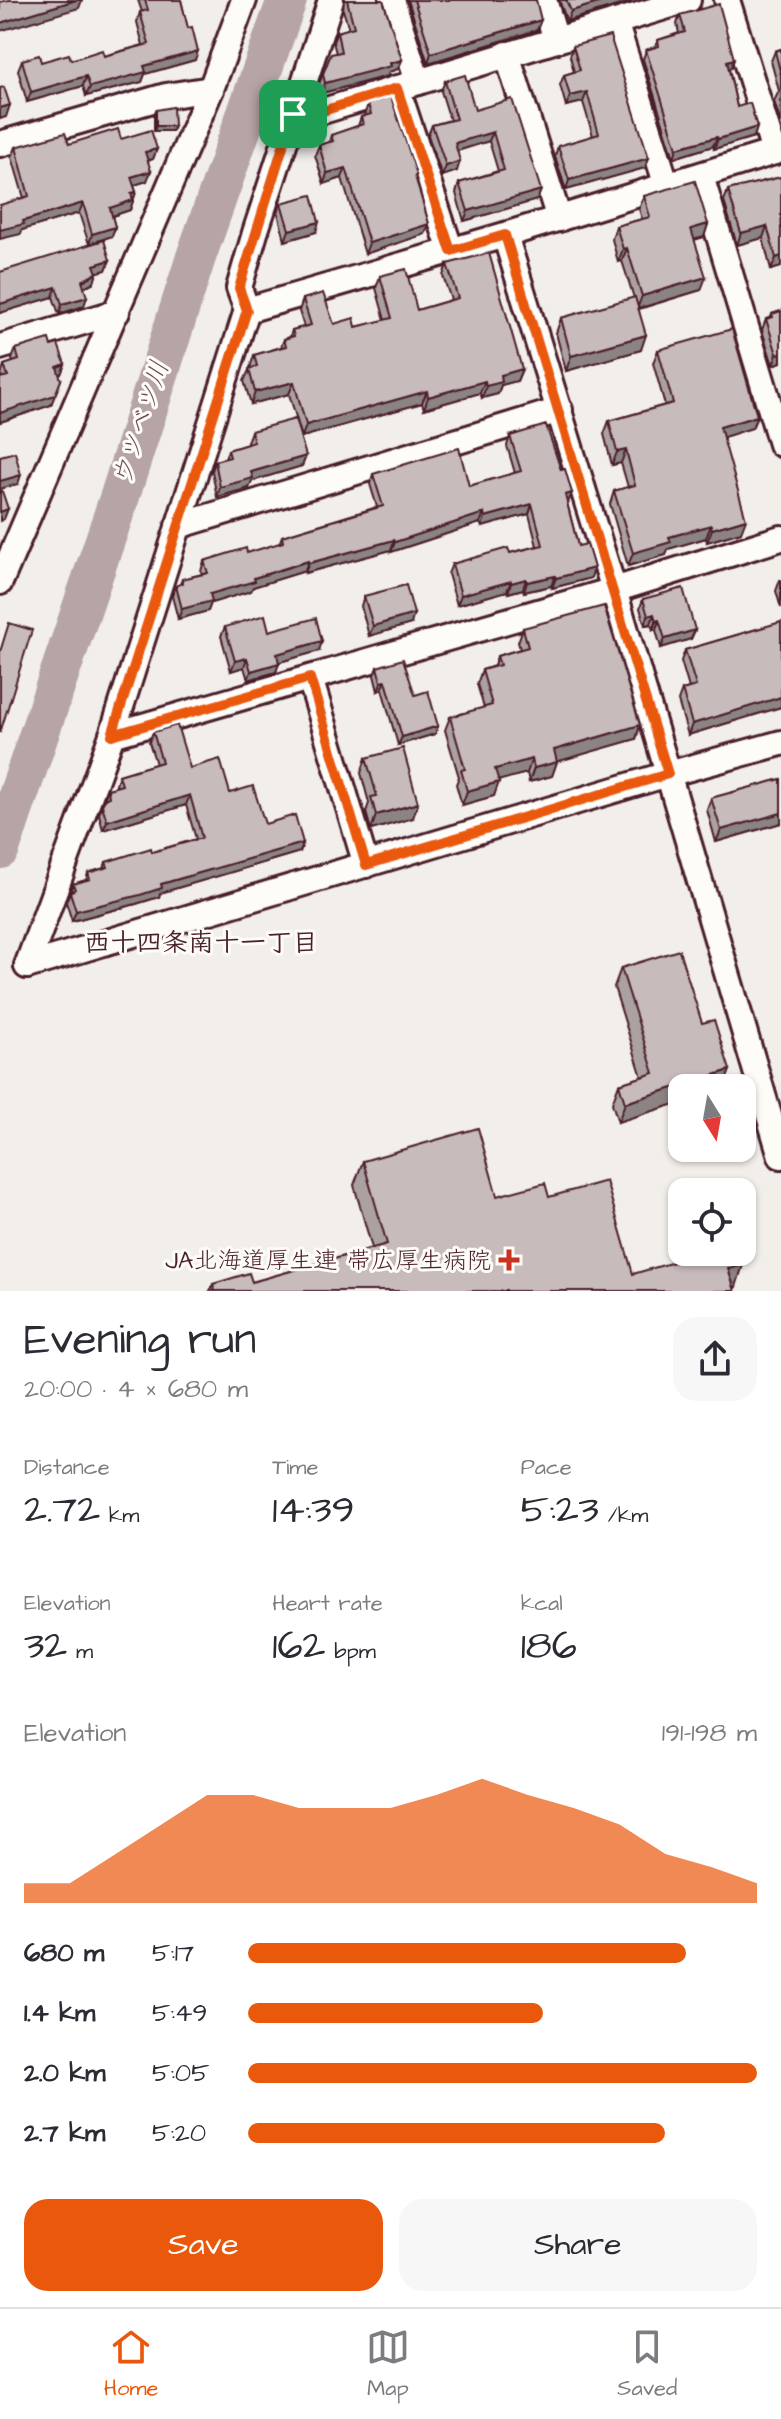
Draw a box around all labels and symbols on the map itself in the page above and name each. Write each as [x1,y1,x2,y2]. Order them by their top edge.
pin [259,80,327,148]
water label: ウツベツ川 [104,356,178,491]
district label: 西十四条南十一丁目 [84,925,318,961]
north arrow [668,1074,756,1162]
place label: JA北海道厚生連 帯広厚生病院 [165,1244,491,1278]
marker: JA北海道厚生連 帯広厚生病院 [498,1249,520,1271]

